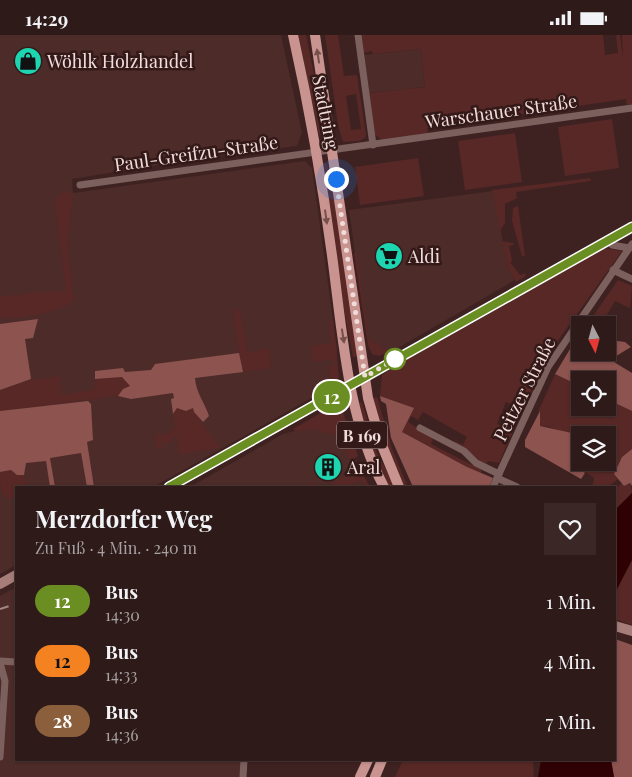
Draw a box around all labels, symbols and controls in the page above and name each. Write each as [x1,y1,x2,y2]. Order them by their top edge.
text: 14:29 [25,5,68,31]
shop icon: Wöhlk Holzhandel [13,46,43,76]
one-way arrow [313,47,321,63]
place label: Wöhlk Holzhandel [46,49,193,73]
street label: Stadtring [307,73,345,152]
street label: Warschauer Straße [423,88,578,134]
street label: Paul-Greifzu-Straße [113,130,279,176]
your location [324,167,349,192]
one-way arrow [323,209,331,225]
supermarket icon: Aldi [374,241,404,271]
place label: Aldi [407,244,440,268]
north arrow [571,316,616,361]
map controls [571,316,616,471]
one-way arrow [340,328,348,344]
street label: Peitzer Straße [488,333,560,445]
unlabelled marker [384,348,406,370]
button: locate [571,371,616,416]
line badge: 12 [310,381,354,413]
text: 12 [324,385,340,409]
road number: B 169 [337,421,387,449]
button: layers [571,426,616,471]
building icon: Aral [313,452,343,482]
place label: Aral [346,455,380,479]
text: Merzdorfer Weg [35,502,213,534]
button: heart [544,503,596,555]
text: Zu Fuß · 4 Min. · 240 m [35,537,197,558]
text: Bus [105,578,138,604]
text: 1 Min. [546,588,596,614]
text: 12 [54,589,71,613]
text: 14:30 [105,604,140,625]
text: Bus [105,638,138,664]
text: 4 Min. [544,648,596,674]
text: 12 [54,649,71,673]
text: 14:33 [105,664,138,685]
text: Bus [105,698,138,724]
text: 7 Min. [546,708,596,734]
text: 28 [53,709,72,733]
text: 14:36 [105,724,139,745]

